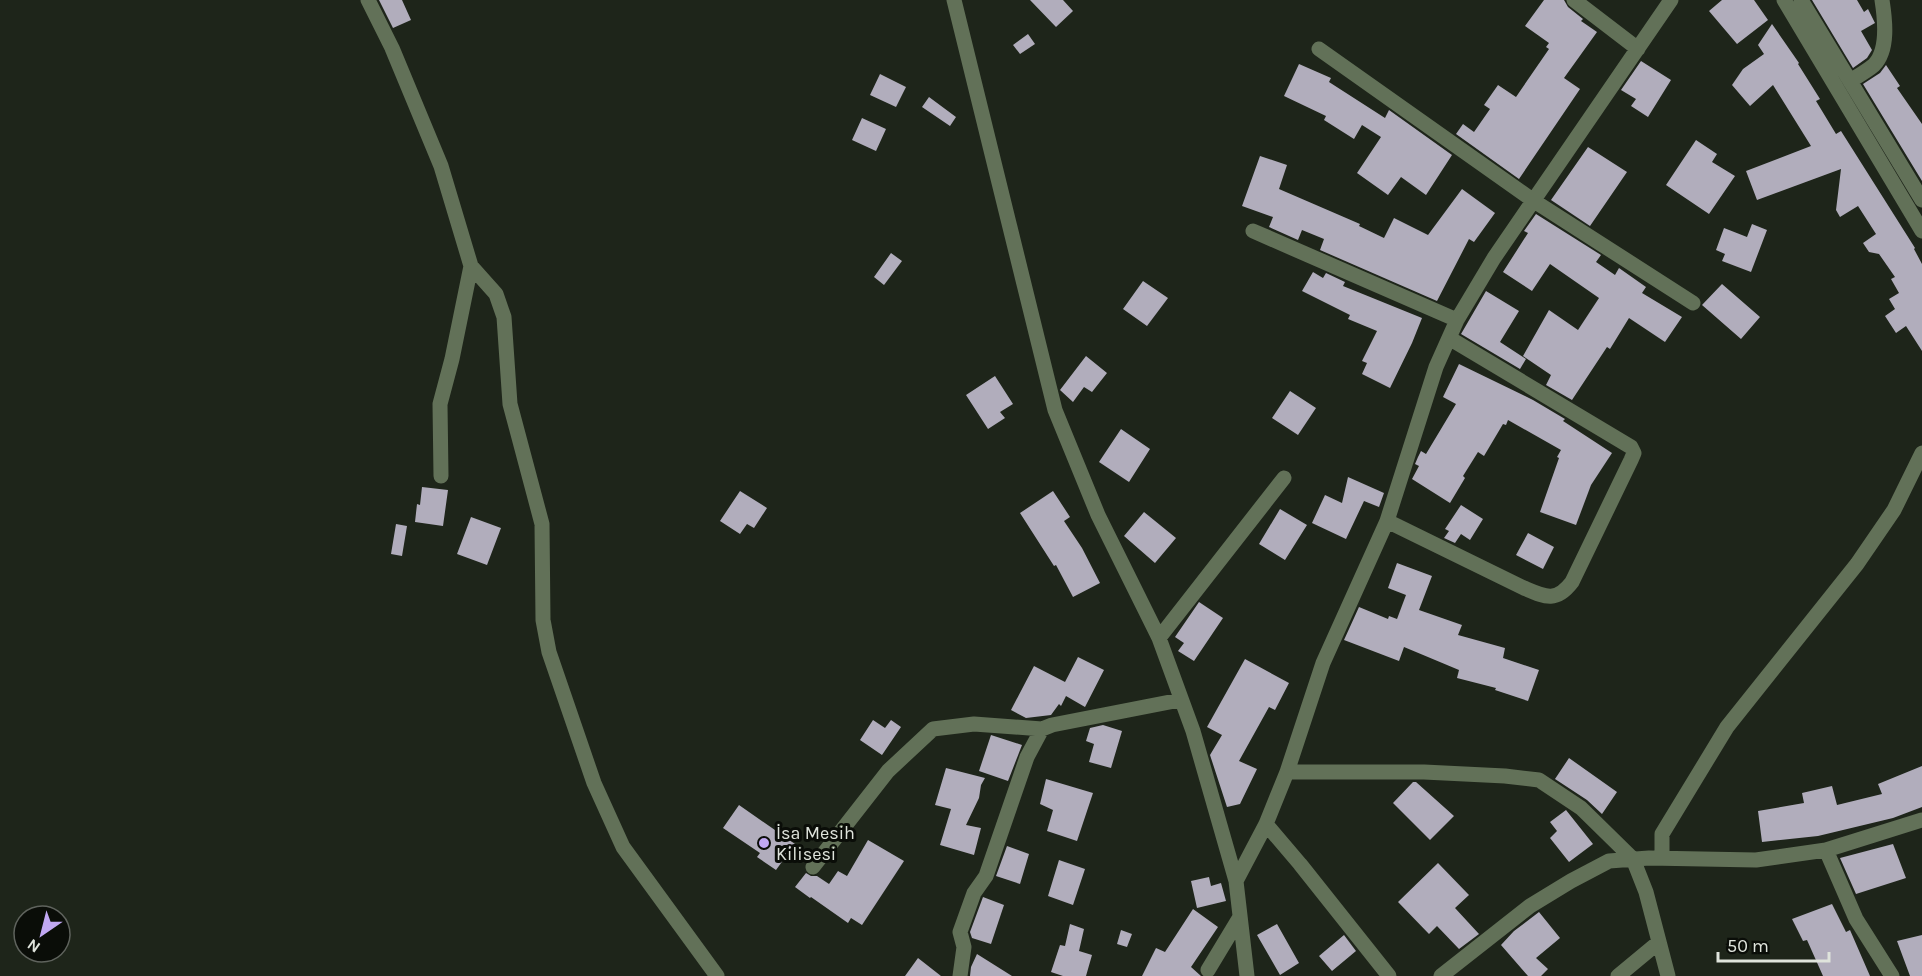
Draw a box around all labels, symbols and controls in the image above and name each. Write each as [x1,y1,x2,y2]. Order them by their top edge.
place label: İsa Mesih Kilisesi [776,822,855,865]
marker: İsa Mesih Kilisesi [757,836,771,850]
north arrow [12,904,72,964]
scale bar [1718,925,1829,963]
text: N [24,935,44,957]
text: 50 m [1727,935,1769,957]

